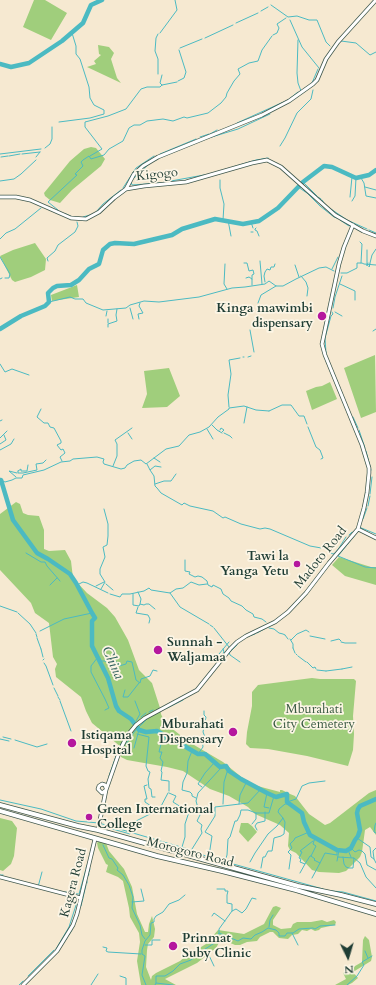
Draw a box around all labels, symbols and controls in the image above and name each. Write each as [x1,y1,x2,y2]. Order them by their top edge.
street label: Kigogo [135,165,179,185]
place label: Kinga mawimbi dispensary [216,301,313,332]
marker: Kinga mawimbi dispensary [316,310,328,322]
street label: Madoto Road [291,524,351,592]
place label: Tawi la Yanga Yetu [220,549,289,580]
marker: Tawi la Yanga Yetu [292,559,302,569]
place label: Sunnah - Waljamaa [167,635,226,666]
water label: China [97,644,127,682]
marker: Sunnah - Waljamaa [152,644,164,656]
park label: Mburahati City Cemetery [273,702,355,733]
place label: Mburahati Dispensary [159,717,224,748]
marker: Mburahati Dispensary [227,726,239,738]
place label: Istiqama Hospital [81,728,132,759]
marker: Istiqama Hospital [66,737,78,749]
place label: Green International College [97,802,213,833]
marker: Green International College [84,812,94,822]
street label: Morogoro Road [145,835,235,871]
street label: Kagera Road [57,847,91,919]
place label: Prinmat Suby Clinic [182,931,251,962]
north arrow [328,937,368,977]
marker: Prinmat Suby Clinic [167,940,179,952]
text: N [344,962,355,977]

